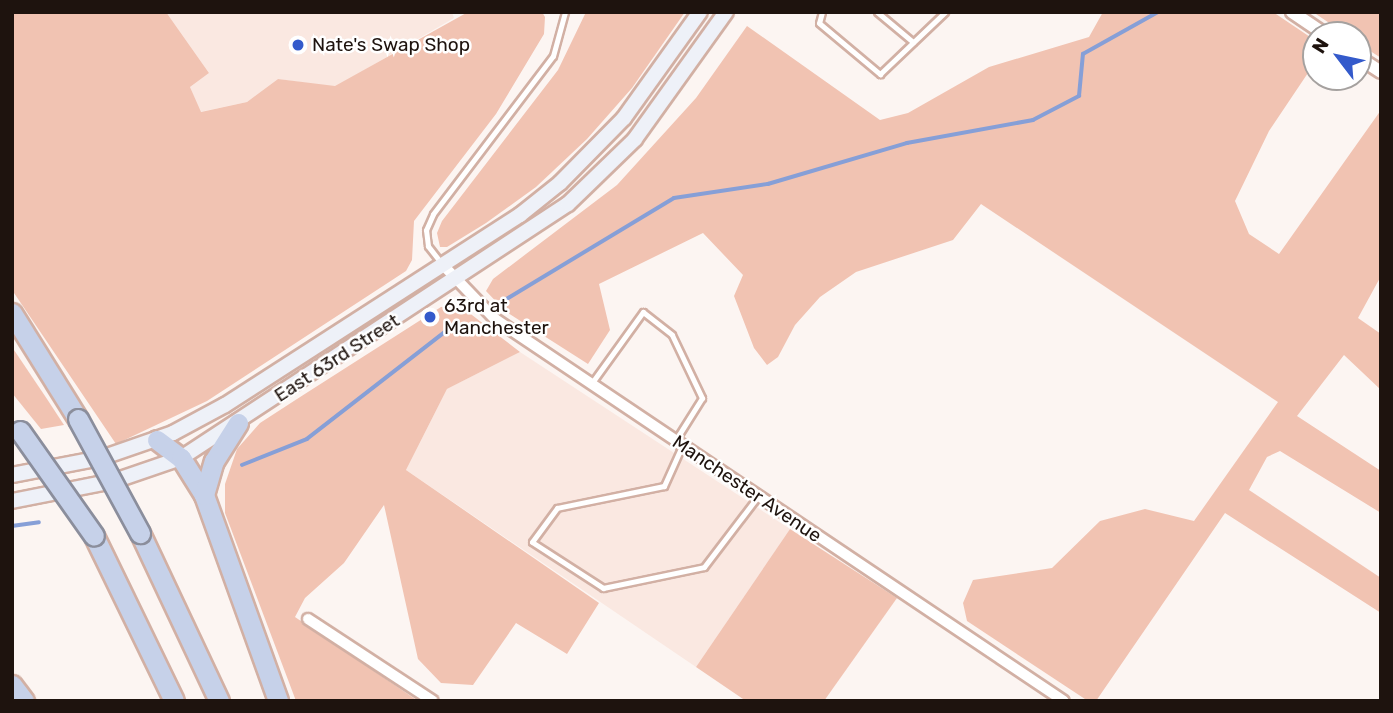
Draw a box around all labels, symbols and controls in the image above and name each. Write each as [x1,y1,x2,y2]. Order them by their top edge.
north arrow [1302,21,1372,91]
place label: Nate's Swap Shop [312,34,470,56]
text: N [1307,34,1334,58]
marker: Nate's Swap Shop [290,37,306,53]
place label: 63rd at Manchester [444,295,549,339]
street label: East 63rd Street [270,309,404,407]
marker: 63rd at Manchester [422,309,438,325]
street label: Manchester Avenue [668,430,826,548]

